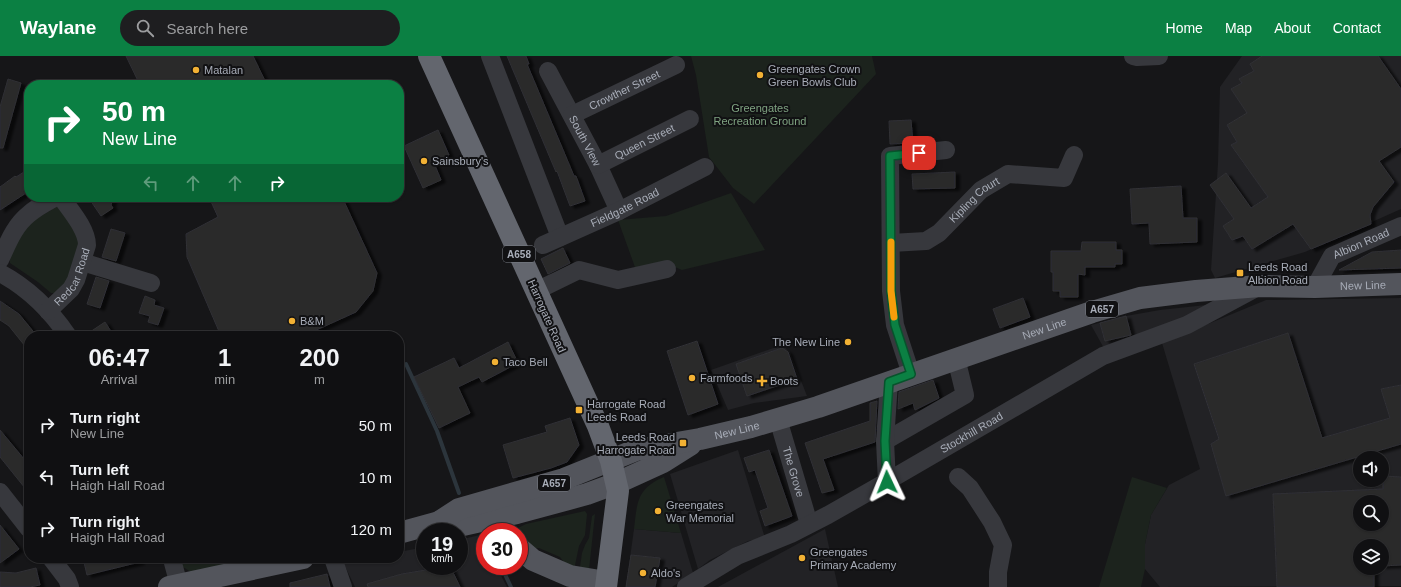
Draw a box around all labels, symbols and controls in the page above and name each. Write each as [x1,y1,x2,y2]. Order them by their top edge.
search box [120,10,400,46]
text: Waylane [20,17,96,38]
icon: search [134,17,156,39]
text: Search here [166,20,248,37]
text: Home [1166,20,1203,36]
text: Map [1225,20,1252,36]
text: About [1274,20,1311,36]
text: Contact [1333,20,1381,36]
place label: Greengates Crown Green Bowls Club [768,63,860,88]
place label: Matalan [204,64,243,76]
marker: Matalan [191,65,201,75]
street label: Crowther Street [587,68,662,112]
marker: Greengates Crown Green Bowls Club [755,70,765,80]
icon: right [36,96,88,148]
text: 50 m [102,96,166,127]
park label: Greengates Recreation Ground [714,102,806,127]
street label: South View [567,113,603,168]
street label: Queen Street [613,122,676,162]
text: New Line [102,129,177,149]
pin [902,136,936,170]
icon: arrive [908,142,930,164]
place label: Sainsbury's [432,155,489,167]
marker: Sainsbury's [419,156,429,166]
icon: left [140,172,162,194]
icon: ahead [182,172,204,194]
icon: ahead [224,172,246,194]
icon: right [266,172,288,194]
street label: Kipling Court [947,175,1001,225]
street label: Fieldgate Road [589,186,661,229]
street label: Albion Road [1331,226,1391,261]
street label: Redcar Road [51,246,92,308]
road number: A658 [503,246,535,262]
place label: Leeds Road Albion Road [1248,261,1308,286]
marker: Leeds Road Albion Road [1235,268,1245,278]
street label: Harrogate Road [526,278,568,354]
street label: New Line [1340,279,1386,292]
road number: A657 [1086,301,1118,317]
place label: B&M [300,315,324,327]
street label: New Line [1021,315,1068,342]
marker: B&M [287,316,297,326]
place label: The New Line [772,336,840,348]
marker: The New Line [843,337,853,347]
text: 06:47 [88,344,150,371]
text: 1 [218,344,231,371]
text: 200 [300,344,340,371]
place label: Taco Bell [503,356,548,368]
marker: Taco Bell [490,357,500,367]
text: Arrival [101,372,138,387]
text: min [214,372,235,387]
text: m [314,372,325,387]
place label: Farmfoods [700,372,753,384]
marker: Farmfoods [687,373,697,383]
place label: Boots [770,375,799,387]
marker: Boots [757,376,767,386]
place label: Harrogate Road Leeds Road [587,398,665,423]
marker: Harrogate Road Leeds Road [574,405,584,415]
text: Turn right [70,409,140,426]
street label: Stockhill Road [938,410,1005,455]
icon: right [36,414,58,436]
text: 50 m [359,417,392,434]
street label: New Line [713,419,761,441]
text: New Line [70,426,124,441]
place label: Leeds Road Harrogate Road [597,431,675,456]
marker: Leeds Road Harrogate Road [678,438,688,448]
street label: The Grove [780,445,807,498]
map controls [1353,451,1389,575]
button: sound [1353,451,1389,487]
text: Turn left [70,461,129,478]
position arrow [866,461,908,503]
icon: left [36,466,58,488]
text: 10 m [359,469,392,486]
road number: A657 [538,475,570,491]
text: Haigh Hall Road [70,478,165,493]
button: search [1353,495,1389,531]
place label: Greengates War Memorial [666,499,734,524]
marker: Greengates War Memorial [653,506,663,516]
text: Turn right [70,513,140,530]
icon: right [36,518,58,540]
text: 120 m [350,521,392,538]
speed limit sign: 30 [476,523,528,575]
text: Haigh Hall Road [70,530,165,545]
text: 19 [431,533,453,555]
button: layers [1353,539,1389,575]
place label: Greengates Primary Academy [810,546,897,571]
text: km/h [431,553,453,564]
marker: Greengates Primary Academy [797,553,807,563]
place label: Aldo's [651,567,681,579]
marker: Aldo's [638,568,648,578]

